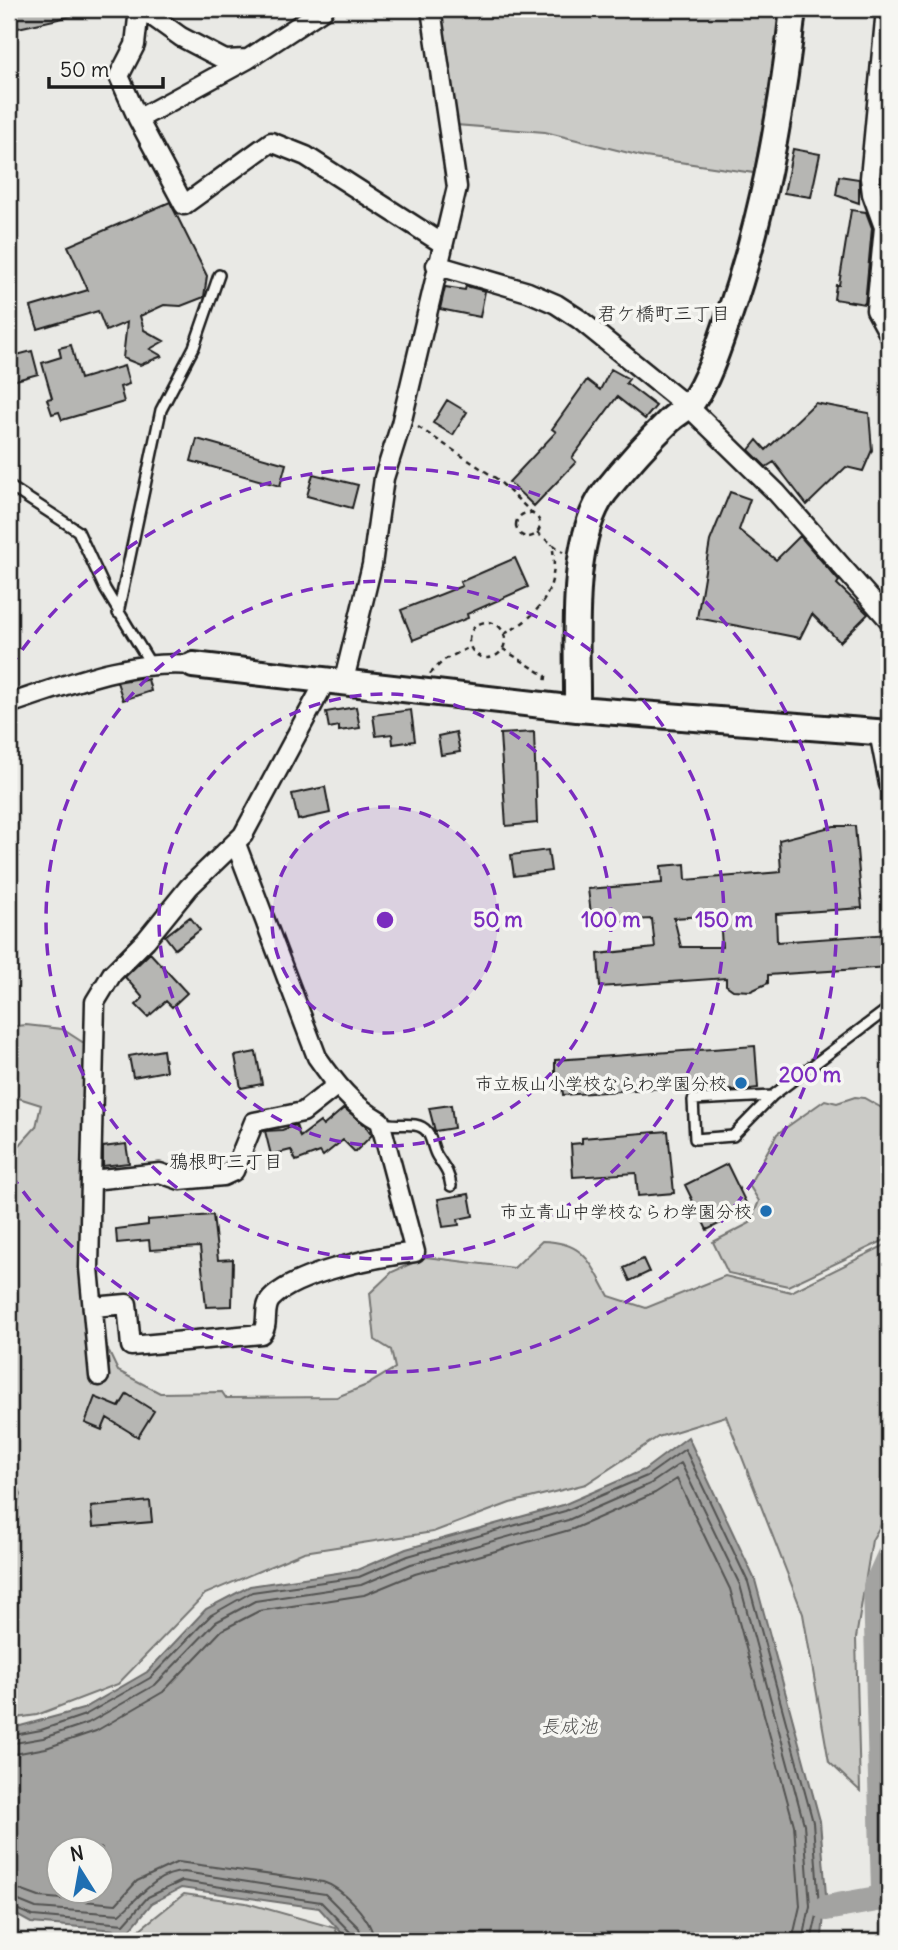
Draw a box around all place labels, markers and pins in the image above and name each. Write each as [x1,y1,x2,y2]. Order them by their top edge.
centre of rings [373,908,397,932]
place label: 市立板山小学校ならわ学園分校 [475,1072,727,1095]
marker: 市立板山小学校ならわ学園分校 [733,1075,749,1091]
place label: 市立青山中学校ならわ学園分校 [500,1200,752,1223]
marker: 市立青山中学校ならわ学園分校 [758,1203,774,1219]

